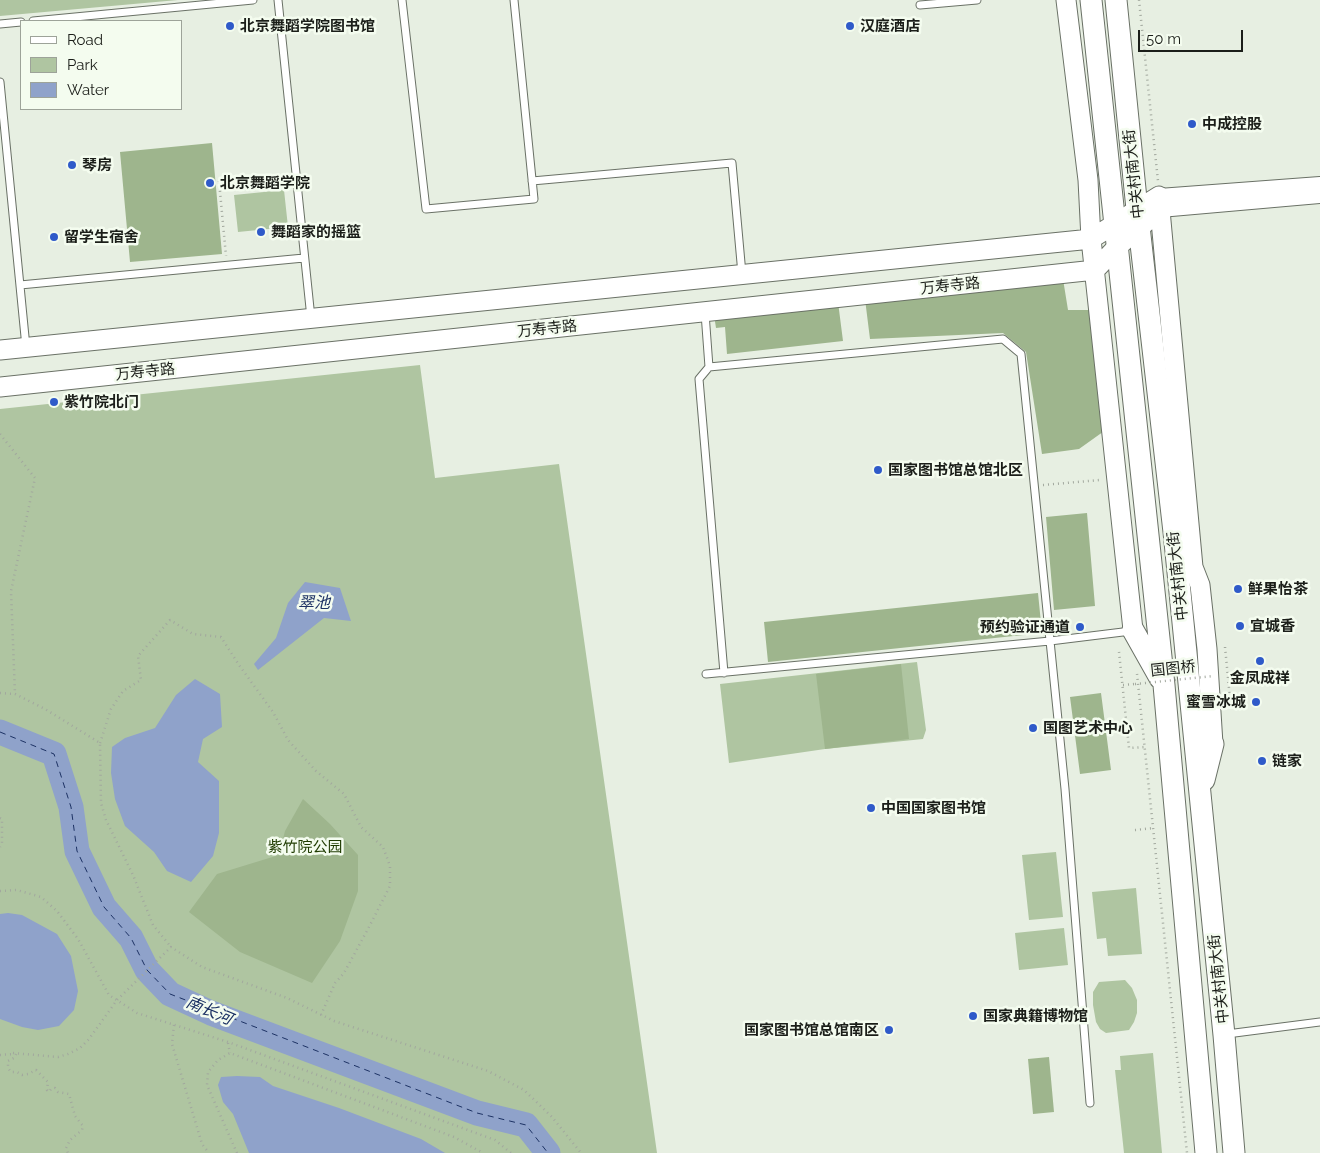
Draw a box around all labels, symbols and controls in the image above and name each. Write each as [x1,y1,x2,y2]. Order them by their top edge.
place label: 北京舞蹈学院图书馆 [240,17,375,35]
place label: 汉庭酒店 [860,17,920,35]
legend [20,20,182,110]
marker: 北京舞蹈学院图书馆 [224,20,236,32]
marker: 汉庭酒店 [844,20,856,32]
scale bar [1140,20,1245,52]
text: 50 m [1146,30,1181,48]
text: Road [67,31,103,49]
text: Park [67,56,98,74]
text: Water [67,81,109,99]
place label: 中成控股 [1202,115,1262,133]
marker: 中成控股 [1186,118,1198,130]
street label: 中关村南大街 [1120,128,1148,220]
place label: 琴房 [82,156,112,174]
marker: 琴房 [66,159,78,171]
place label: 北京舞蹈学院 [220,174,310,192]
marker: 北京舞蹈学院 [204,177,216,189]
place label: 舞蹈家的摇篮 [271,223,361,241]
marker: 舞蹈家的摇篮 [255,226,267,238]
place label: 留学生宿舍 [64,228,139,246]
marker: 留学生宿舍 [48,231,60,243]
street label: 万寿寺路 [919,274,981,298]
street label: 万寿寺路 [516,317,578,341]
street label: 万寿寺路 [114,360,176,384]
place label: 紫竹院北门 [64,393,139,411]
marker: 紫竹院北门 [48,396,60,408]
place label: 国家图书馆总馆北区 [888,461,1023,479]
marker: 国家图书馆总馆北区 [872,464,884,476]
street label: 中关村南大街 [1164,530,1192,622]
place label: 鲜果怡茶 [1248,580,1308,598]
marker: 鲜果怡茶 [1232,583,1244,595]
water label: 翠池 [298,593,330,613]
place label: 宜城香 [1250,617,1295,635]
place label: 预约验证通道 [980,618,1070,636]
marker: 宜城香 [1234,620,1246,632]
marker: 预约验证通道 [1074,621,1086,633]
marker: 金凤成祥 [1254,655,1266,667]
street label: 国图桥 [1150,658,1196,680]
place label: 金凤成祥 [1230,669,1290,687]
place label: 蜜雪冰城 [1186,693,1246,711]
marker: 蜜雪冰城 [1250,696,1262,708]
place label: 国图艺术中心 [1043,719,1133,737]
marker: 国图艺术中心 [1027,722,1039,734]
place label: 链家 [1272,752,1302,770]
marker: 链家 [1256,755,1268,767]
place label: 中国国家图书馆 [881,799,986,817]
marker: 中国国家图书馆 [865,802,877,814]
park label: 紫竹院公园 [268,838,342,856]
street label: 中关村南大街 [1205,933,1233,1025]
water label: 南长河 [183,993,235,1029]
place label: 国家典籍博物馆 [983,1007,1088,1025]
marker: 国家典籍博物馆 [967,1010,979,1022]
place label: 国家图书馆总馆南区 [744,1021,879,1039]
marker: 国家图书馆总馆南区 [883,1024,895,1036]

